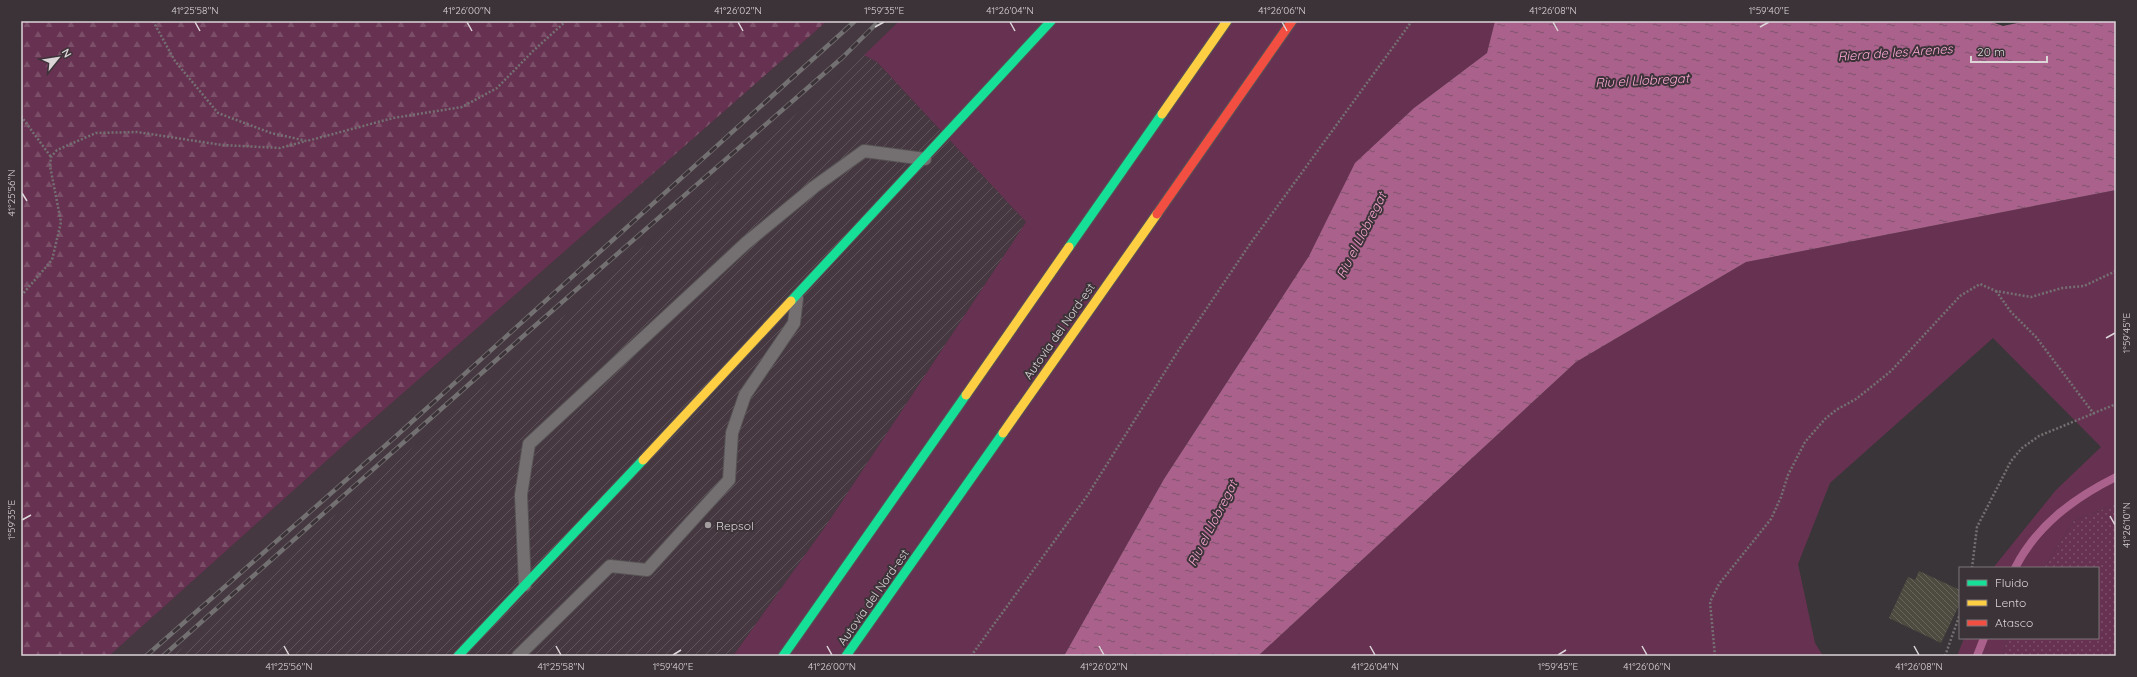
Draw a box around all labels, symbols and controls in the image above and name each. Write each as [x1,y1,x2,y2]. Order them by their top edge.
text: 41°25'58"N [171,4,219,17]
text: 41°26'00"N [443,4,491,17]
text: 41°26'02"N [714,4,762,17]
text: 1°59'35"E [864,4,904,17]
text: 41°26'04"N [986,4,1034,17]
text: 41°26'06"N [1258,4,1306,17]
text: 41°26'08"N [1529,4,1577,17]
text: 1°59'40"E [1749,4,1790,17]
north arrow [38,38,78,78]
scale bar [1971,38,2047,64]
water label: Riera de les Arenes [1837,40,1954,64]
text: 20 m [1977,44,2005,59]
text: N [59,46,75,60]
water label: Riu el Llobregat [1595,69,1691,90]
text: 41°25'56"N [5,169,18,217]
water label: Riu el Llobregat [1332,188,1390,281]
street label: Autovia del Nord-est [1020,280,1098,382]
text: 1°59'45"E [2120,313,2133,353]
water label: Riu el Llobregat [1183,476,1241,569]
text: 1°59'35"E [5,500,18,540]
text: 41°26'10"N [2120,502,2133,548]
place label: Repsol [716,518,754,533]
marker: Repsol [703,520,713,530]
street label: Autovia del Nord-est [834,546,912,648]
legend [1959,567,2099,639]
text: Fluido [1995,575,2028,590]
text: Lento [1995,595,2026,610]
text: Atasco [1995,615,2033,630]
text: 41°25'56"N [265,660,313,673]
text: 41°25'58"N [537,660,585,673]
text: 1°59'40"E [653,660,694,673]
text: 41°26'00"N [808,660,856,673]
text: 41°26'02"N [1080,660,1128,673]
text: 41°26'04"N [1351,660,1399,673]
text: 1°59'45"E [1538,660,1578,673]
text: 41°26'06"N [1623,660,1671,673]
text: 41°26'08"N [1895,660,1943,673]

